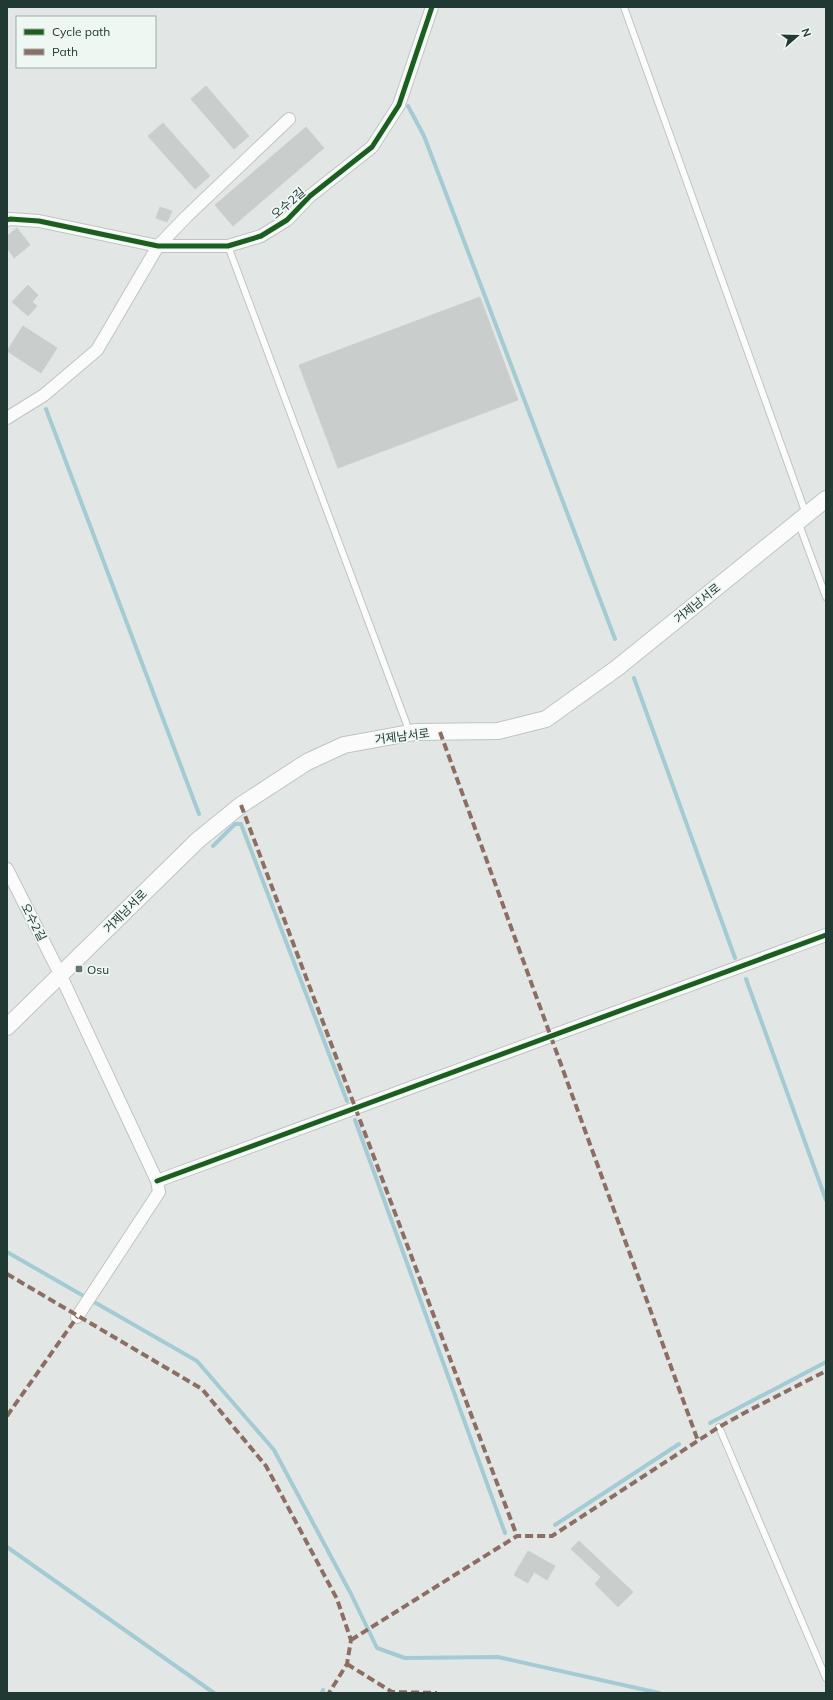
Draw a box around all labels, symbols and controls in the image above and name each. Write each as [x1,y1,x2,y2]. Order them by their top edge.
legend [16,16,156,68]
north arrow [777,16,817,56]
text: Cycle path [52,24,110,39]
text: N [798,26,814,39]
text: Path [52,44,78,59]
street label: 오수2길 [268,184,308,222]
street label: 거제남서로 [671,580,723,626]
street label: 거제남서로 [374,725,430,747]
street label: 거제남서로 [100,886,150,936]
street label: 오수2길 [18,901,50,943]
place label: Osu [87,962,109,977]
marker: Osu [74,964,84,974]

